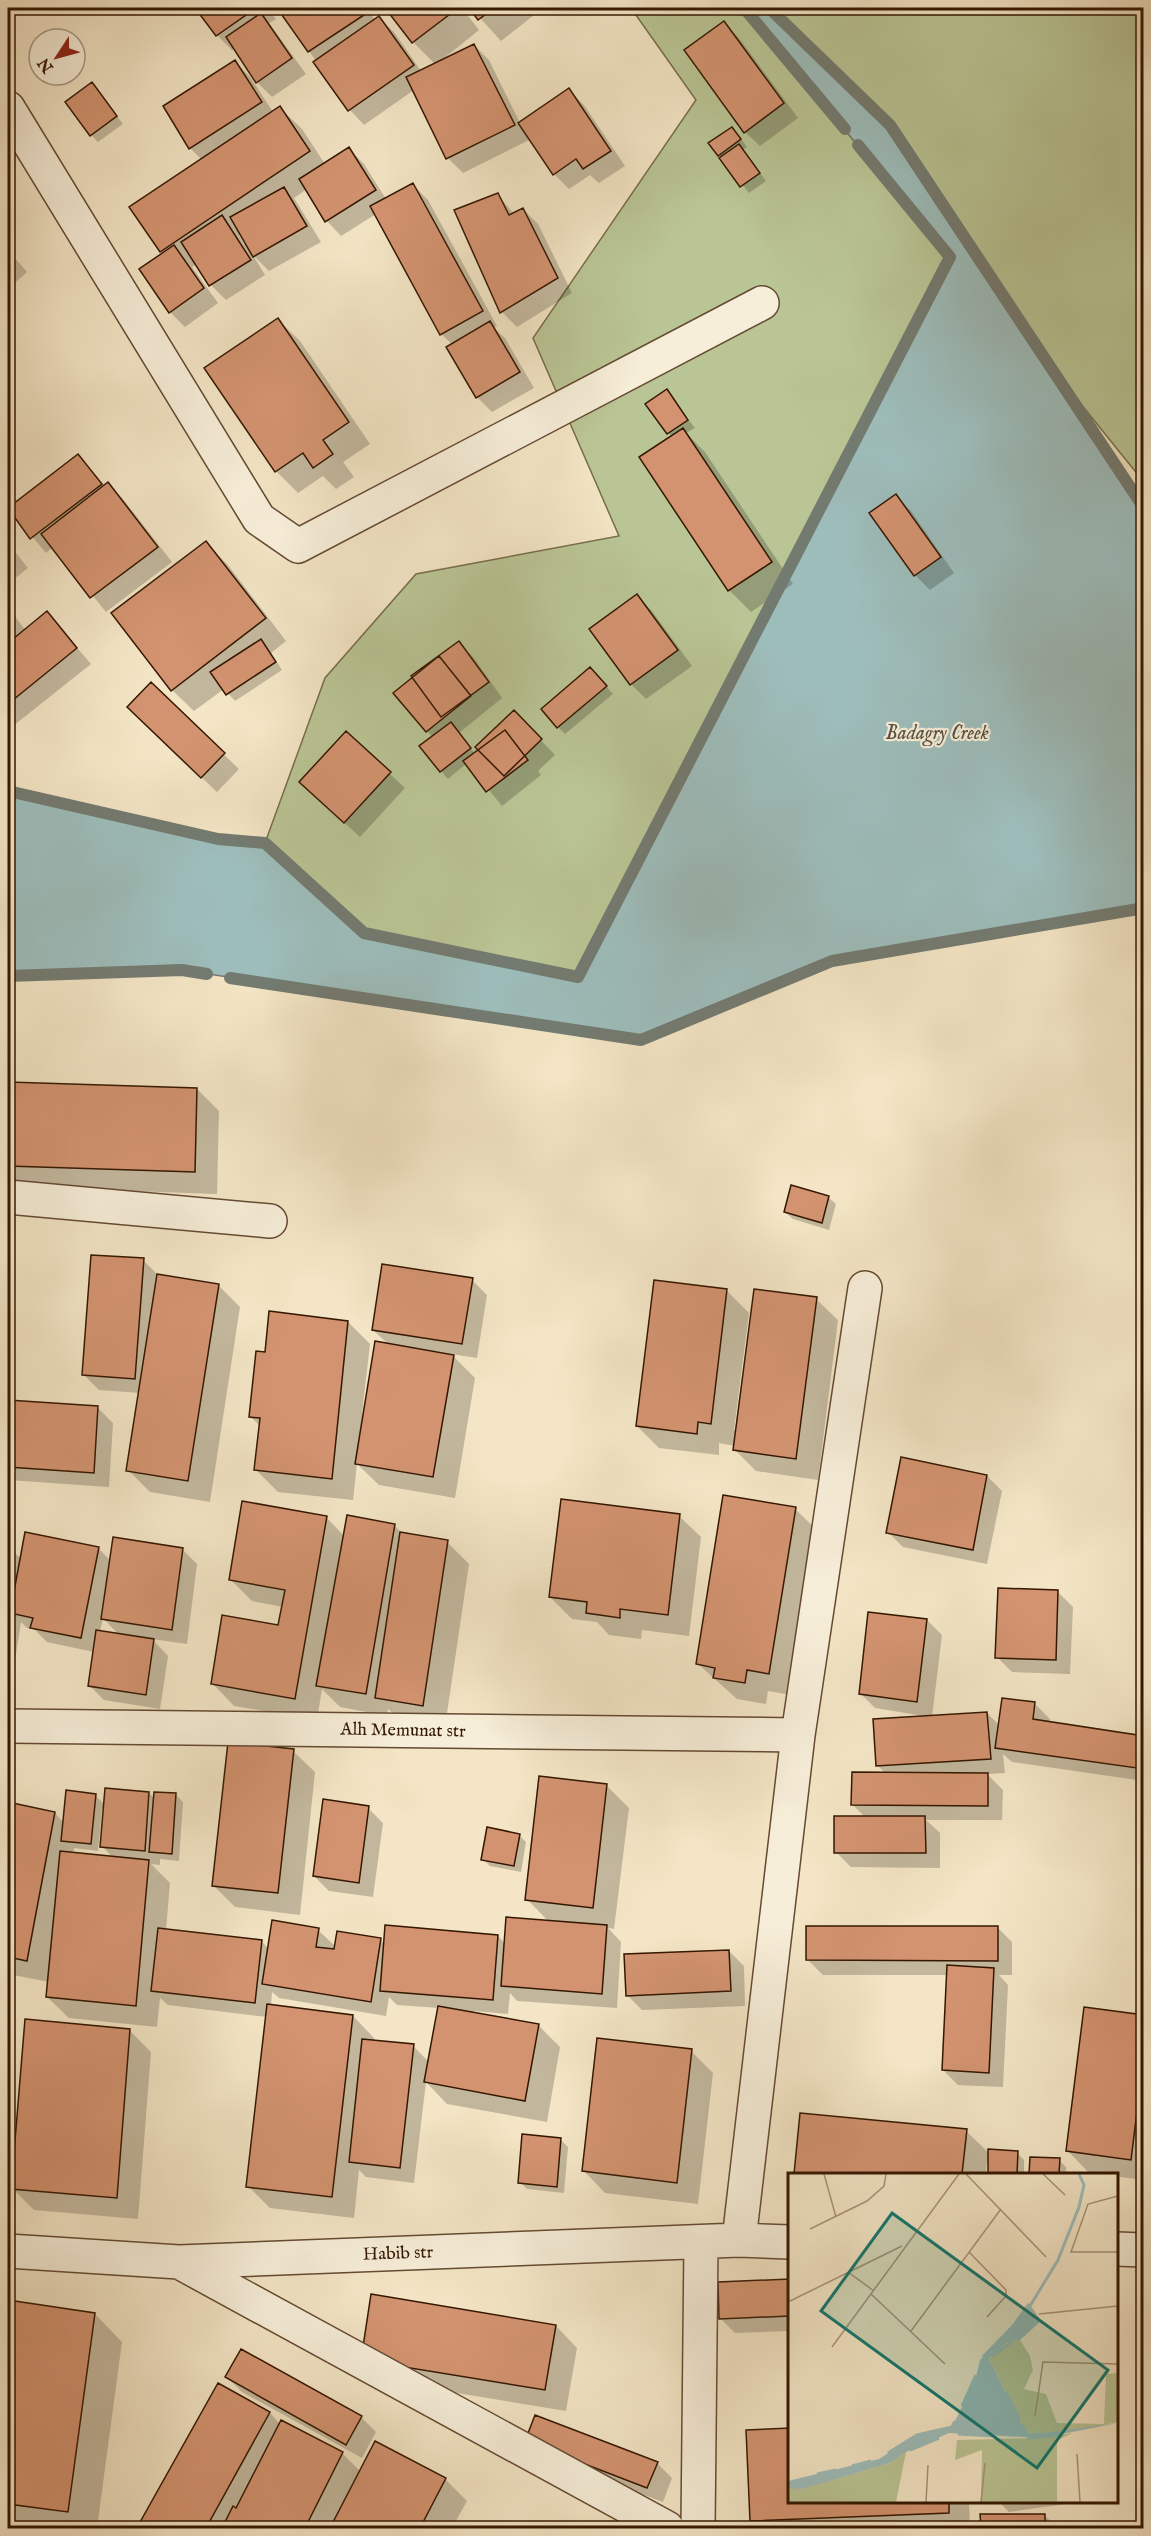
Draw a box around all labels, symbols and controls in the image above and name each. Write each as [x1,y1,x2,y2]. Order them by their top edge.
north arrow [27,27,87,87]
text: N [34,53,59,77]
water label: Badagry Creek [885,721,989,747]
street label: Alh Memunat str [339,1718,466,1744]
inset map [788,2173,1118,2503]
street label: Habib str [363,2241,434,2267]

